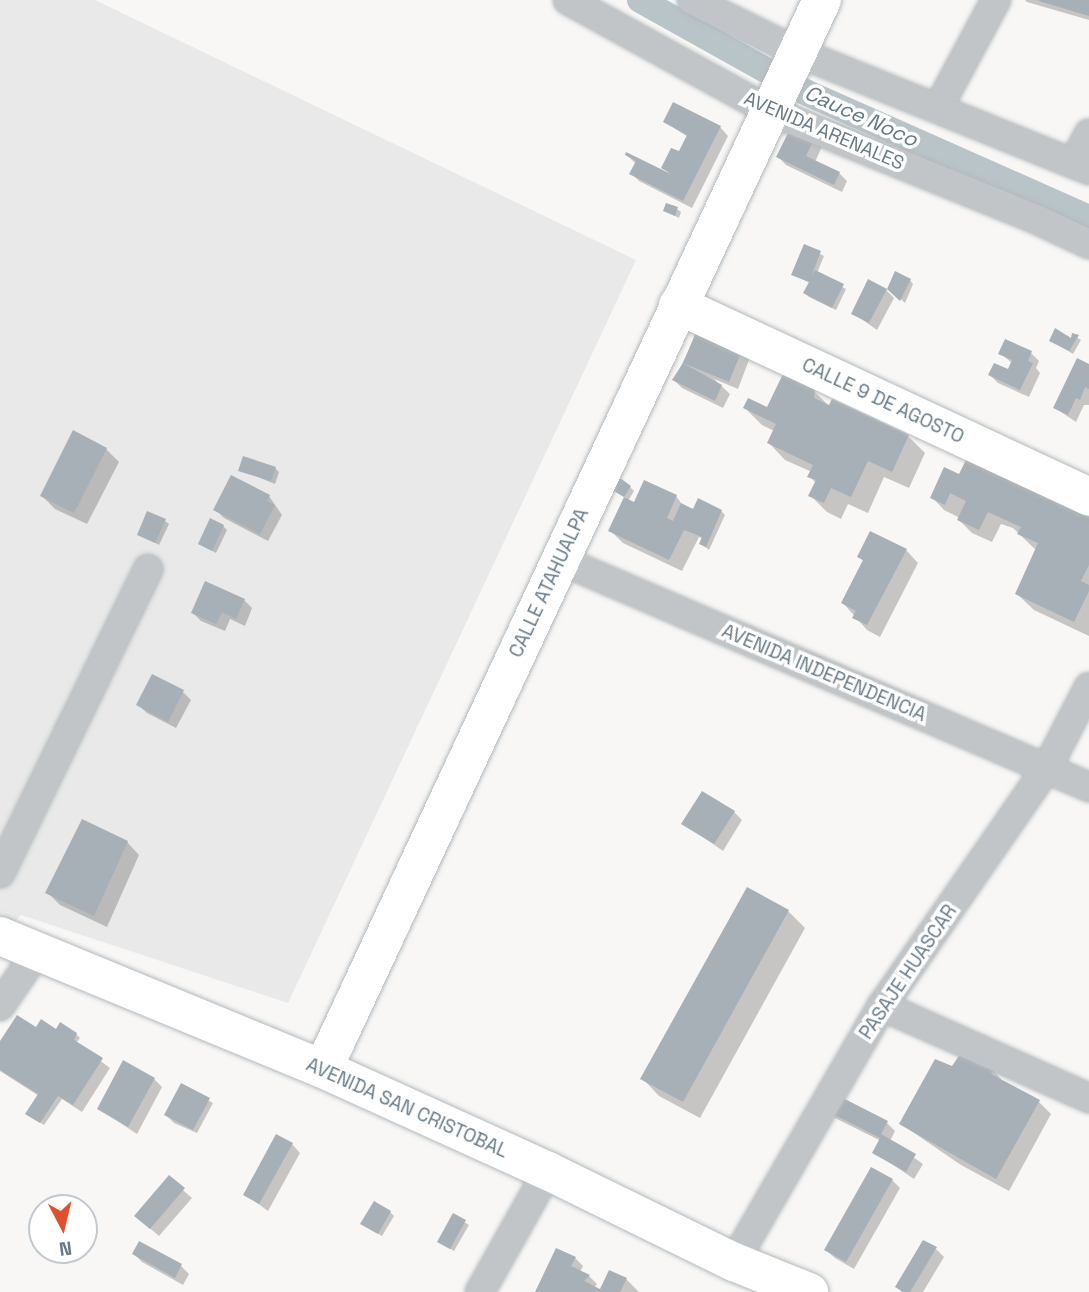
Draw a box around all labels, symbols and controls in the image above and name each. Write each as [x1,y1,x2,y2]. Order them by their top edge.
water label: Cauce Noco [801,80,921,152]
street label: AVENIDA ARENALES [740,87,908,175]
street label: CALLE 9 DE AGOSTO [798,353,968,449]
street label: CALLE ATAHUALPA [504,505,594,661]
street label: AVENIDA INDEPENDENCIA [718,620,930,726]
street label: PASAJE HUASCAR [855,900,961,1044]
street label: AVENIDA SAN CRISTOBAL [303,1053,511,1163]
north arrow [28,1194,98,1264]
text: N [58,1235,73,1262]

